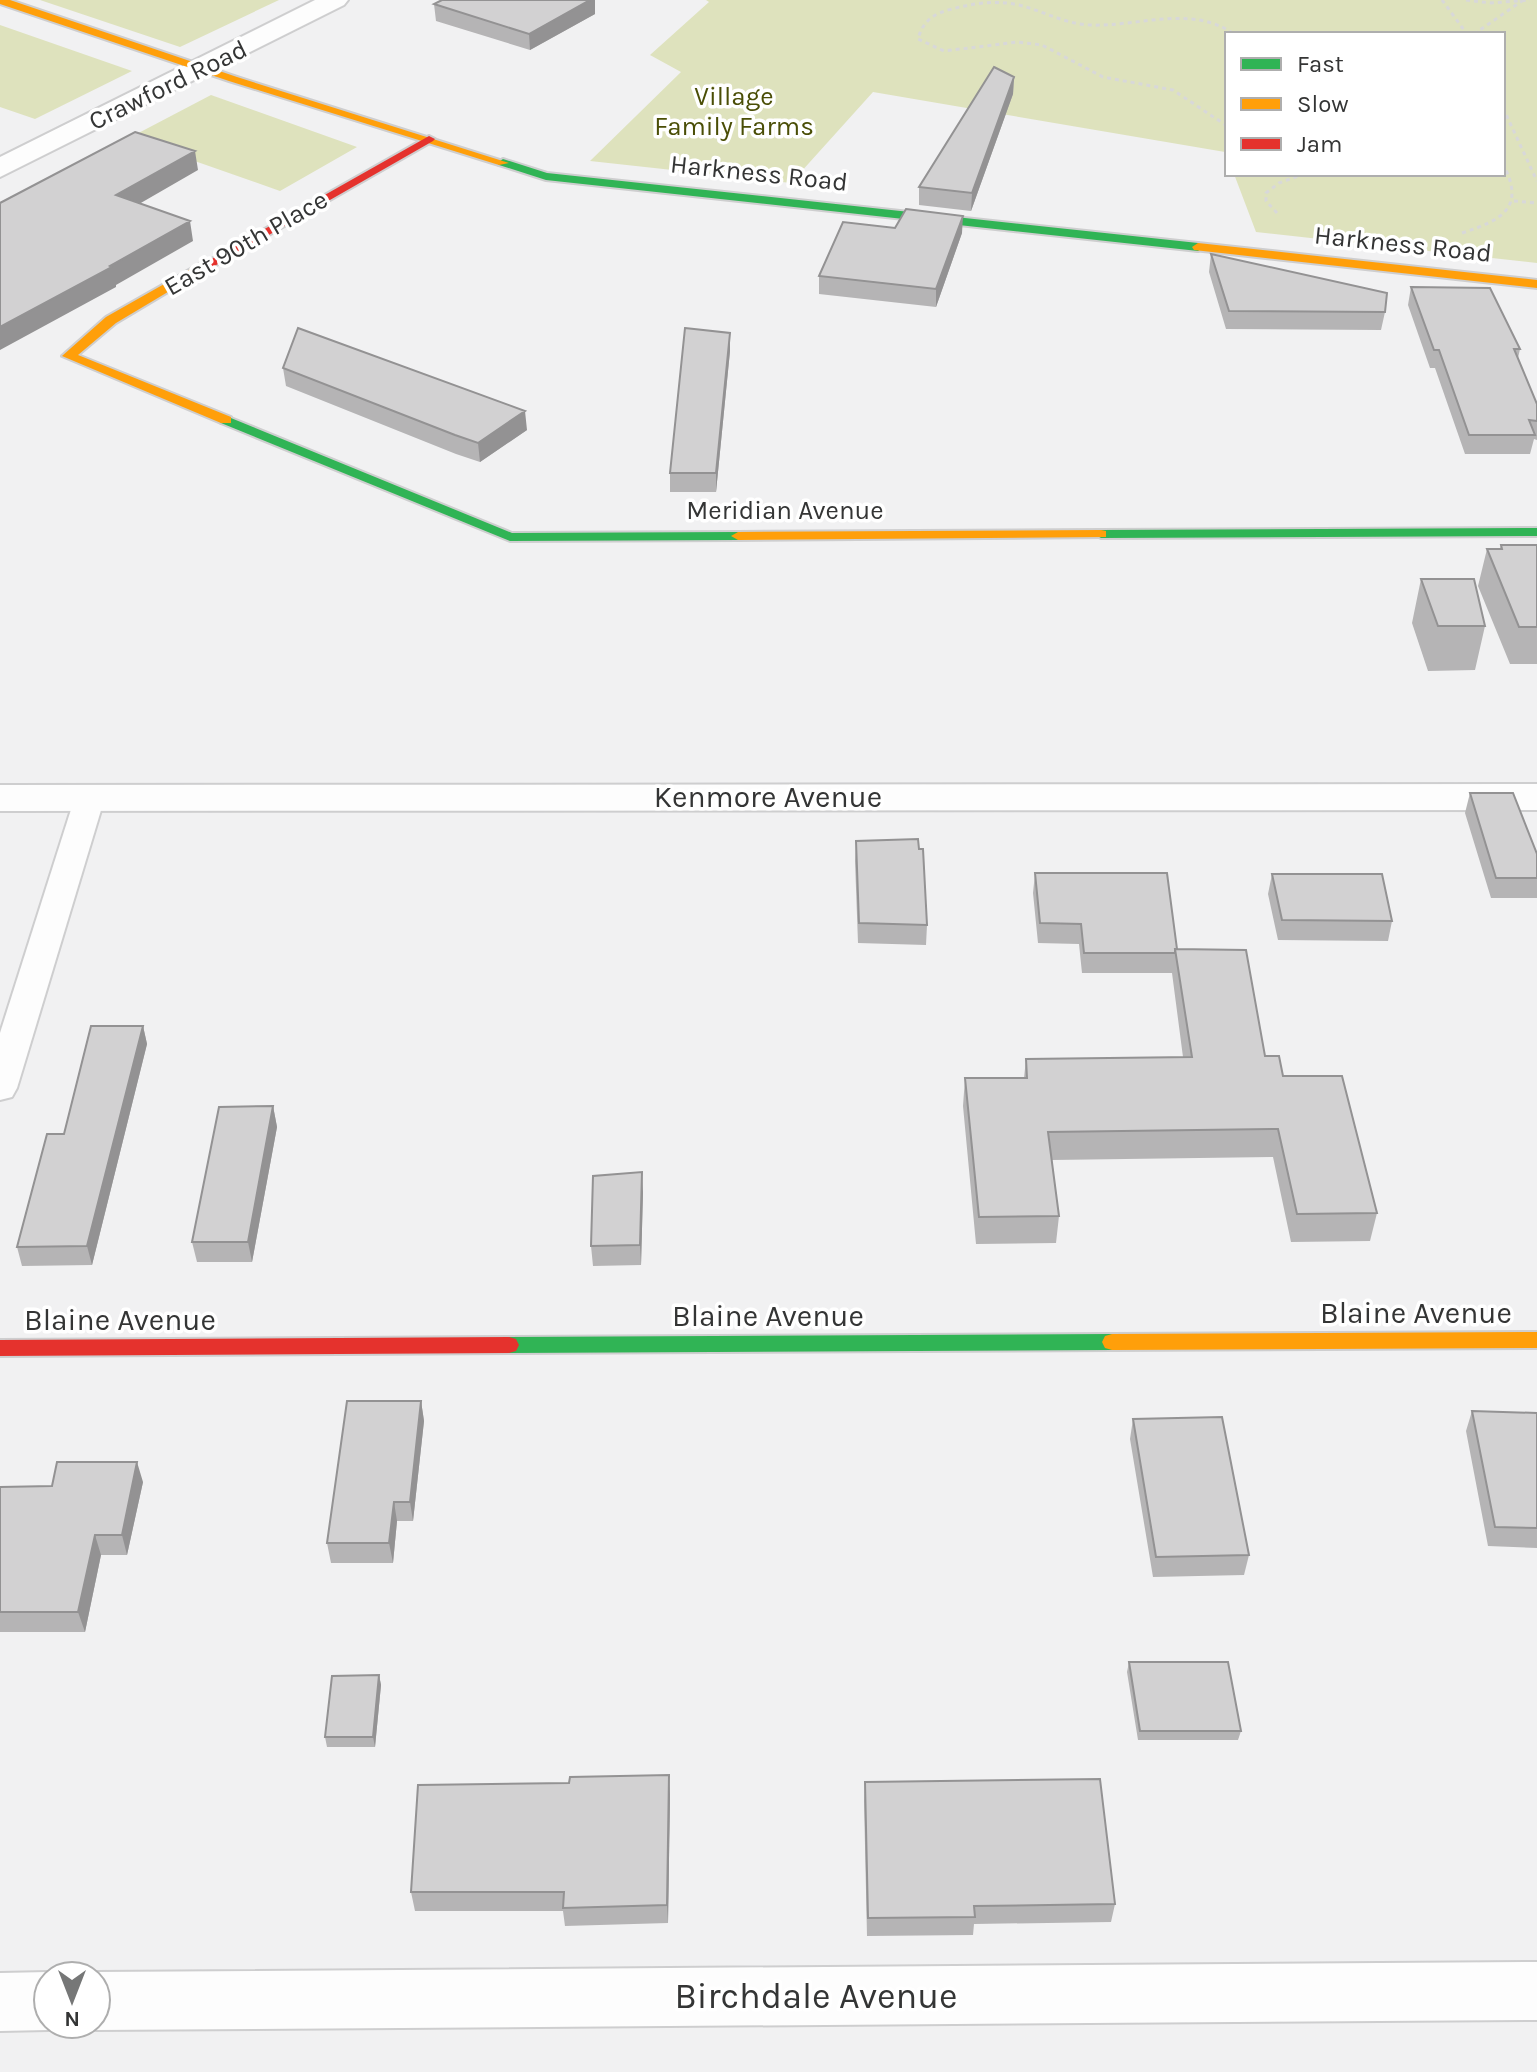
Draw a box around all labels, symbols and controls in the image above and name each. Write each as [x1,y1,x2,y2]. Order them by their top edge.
legend [1225,32,1505,176]
street label: Crawford Road [84,33,252,137]
text: Fast [1297,50,1344,78]
park label: Village Family Farms [654,81,814,142]
text: Slow [1297,90,1349,118]
text: Jam [1297,130,1342,158]
street label: Harkness Road [669,148,849,198]
street label: East 90th Place [159,184,333,302]
street label: Harkness Road [1313,219,1493,269]
street label: Meridian Avenue [686,495,884,526]
street label: Kenmore Avenue [654,779,882,815]
street label: Blaine Avenue [1320,1295,1512,1331]
street label: Blaine Avenue [672,1298,864,1334]
street label: Blaine Avenue [24,1302,216,1338]
north arrow [32,1960,112,2040]
street label: Birchdale Avenue [674,1975,958,2017]
text: N [64,2006,80,2032]

